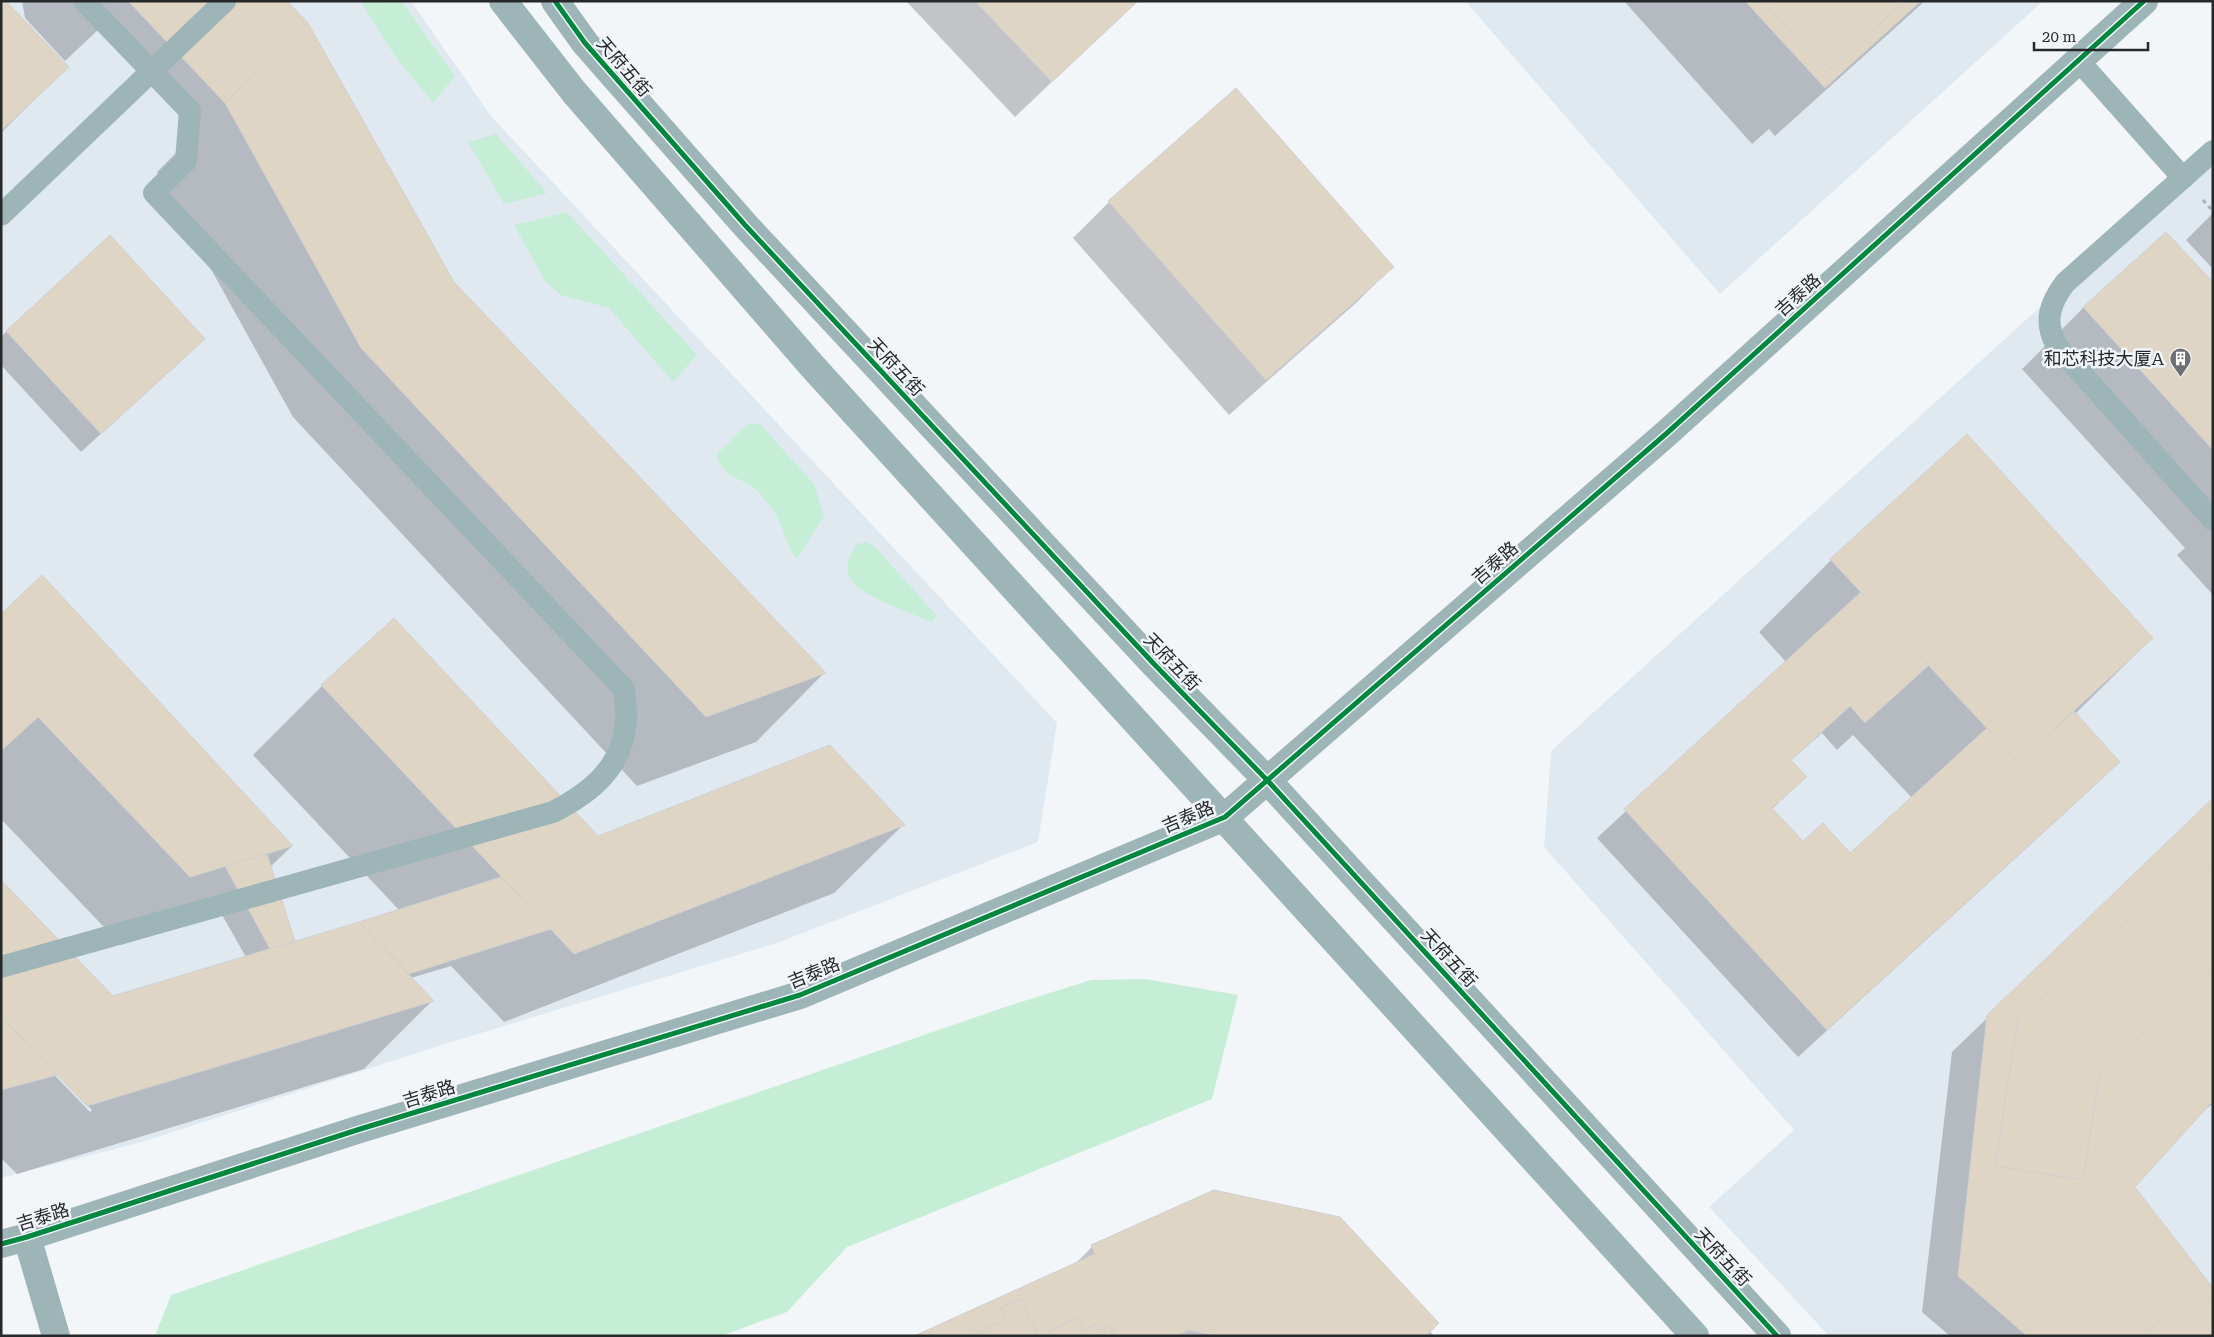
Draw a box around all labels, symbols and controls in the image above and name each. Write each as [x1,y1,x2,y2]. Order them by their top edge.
scale bar [2034,20,2148,52]
text: 20 m [2042,28,2077,46]
street label: 天府五街 [593,33,656,101]
street label: 吉泰路 [1771,269,1825,320]
street label: 天府五街 [864,333,929,400]
building icon: 和芯科技大厦A [2168,347,2192,378]
place label: 和芯科技大厦A [2043,348,2164,369]
street label: 吉泰路 [1467,537,1522,588]
street label: 天府五街 [1140,628,1205,695]
street label: 吉泰路 [1159,796,1217,837]
street label: 天府五街 [1417,924,1482,991]
street label: 吉泰路 [785,953,843,992]
street label: 吉泰路 [400,1076,458,1111]
street label: 吉泰路 [14,1199,72,1234]
street label: 天府五街 [1691,1223,1756,1290]

